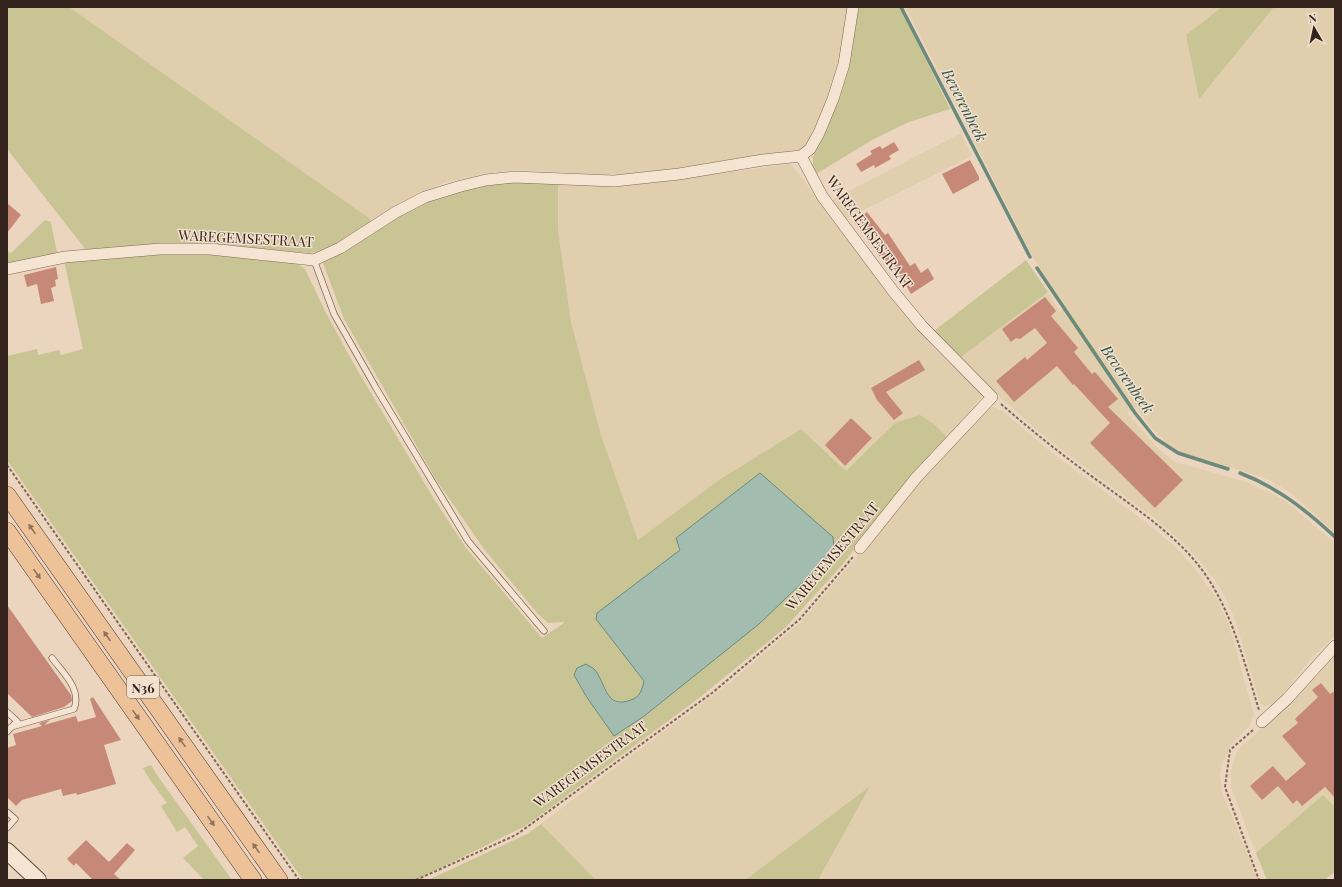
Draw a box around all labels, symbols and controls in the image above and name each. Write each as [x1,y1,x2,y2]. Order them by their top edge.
north arrow [1294,8,1334,48]
text: N [1307,10,1318,26]
water label: Beverenbeek [938,64,992,145]
street label: WAREGEMSESTRAAT [822,171,918,293]
street label: WAREGEMSESTRAAT [177,225,315,251]
water label: Beverenbeek [1096,340,1159,418]
street label: WAREGEMSESTRAAT [780,498,883,615]
one-way arrow [27,524,36,535]
one-way arrow [33,569,41,579]
one-way arrow [103,630,111,641]
road number: N36 [127,676,159,698]
one-way arrow [132,710,140,720]
street label: WAREGEMSESTRAAT [529,716,651,812]
one-way arrow [178,737,186,747]
one-way arrow [207,816,215,826]
one-way arrow [252,843,260,853]

